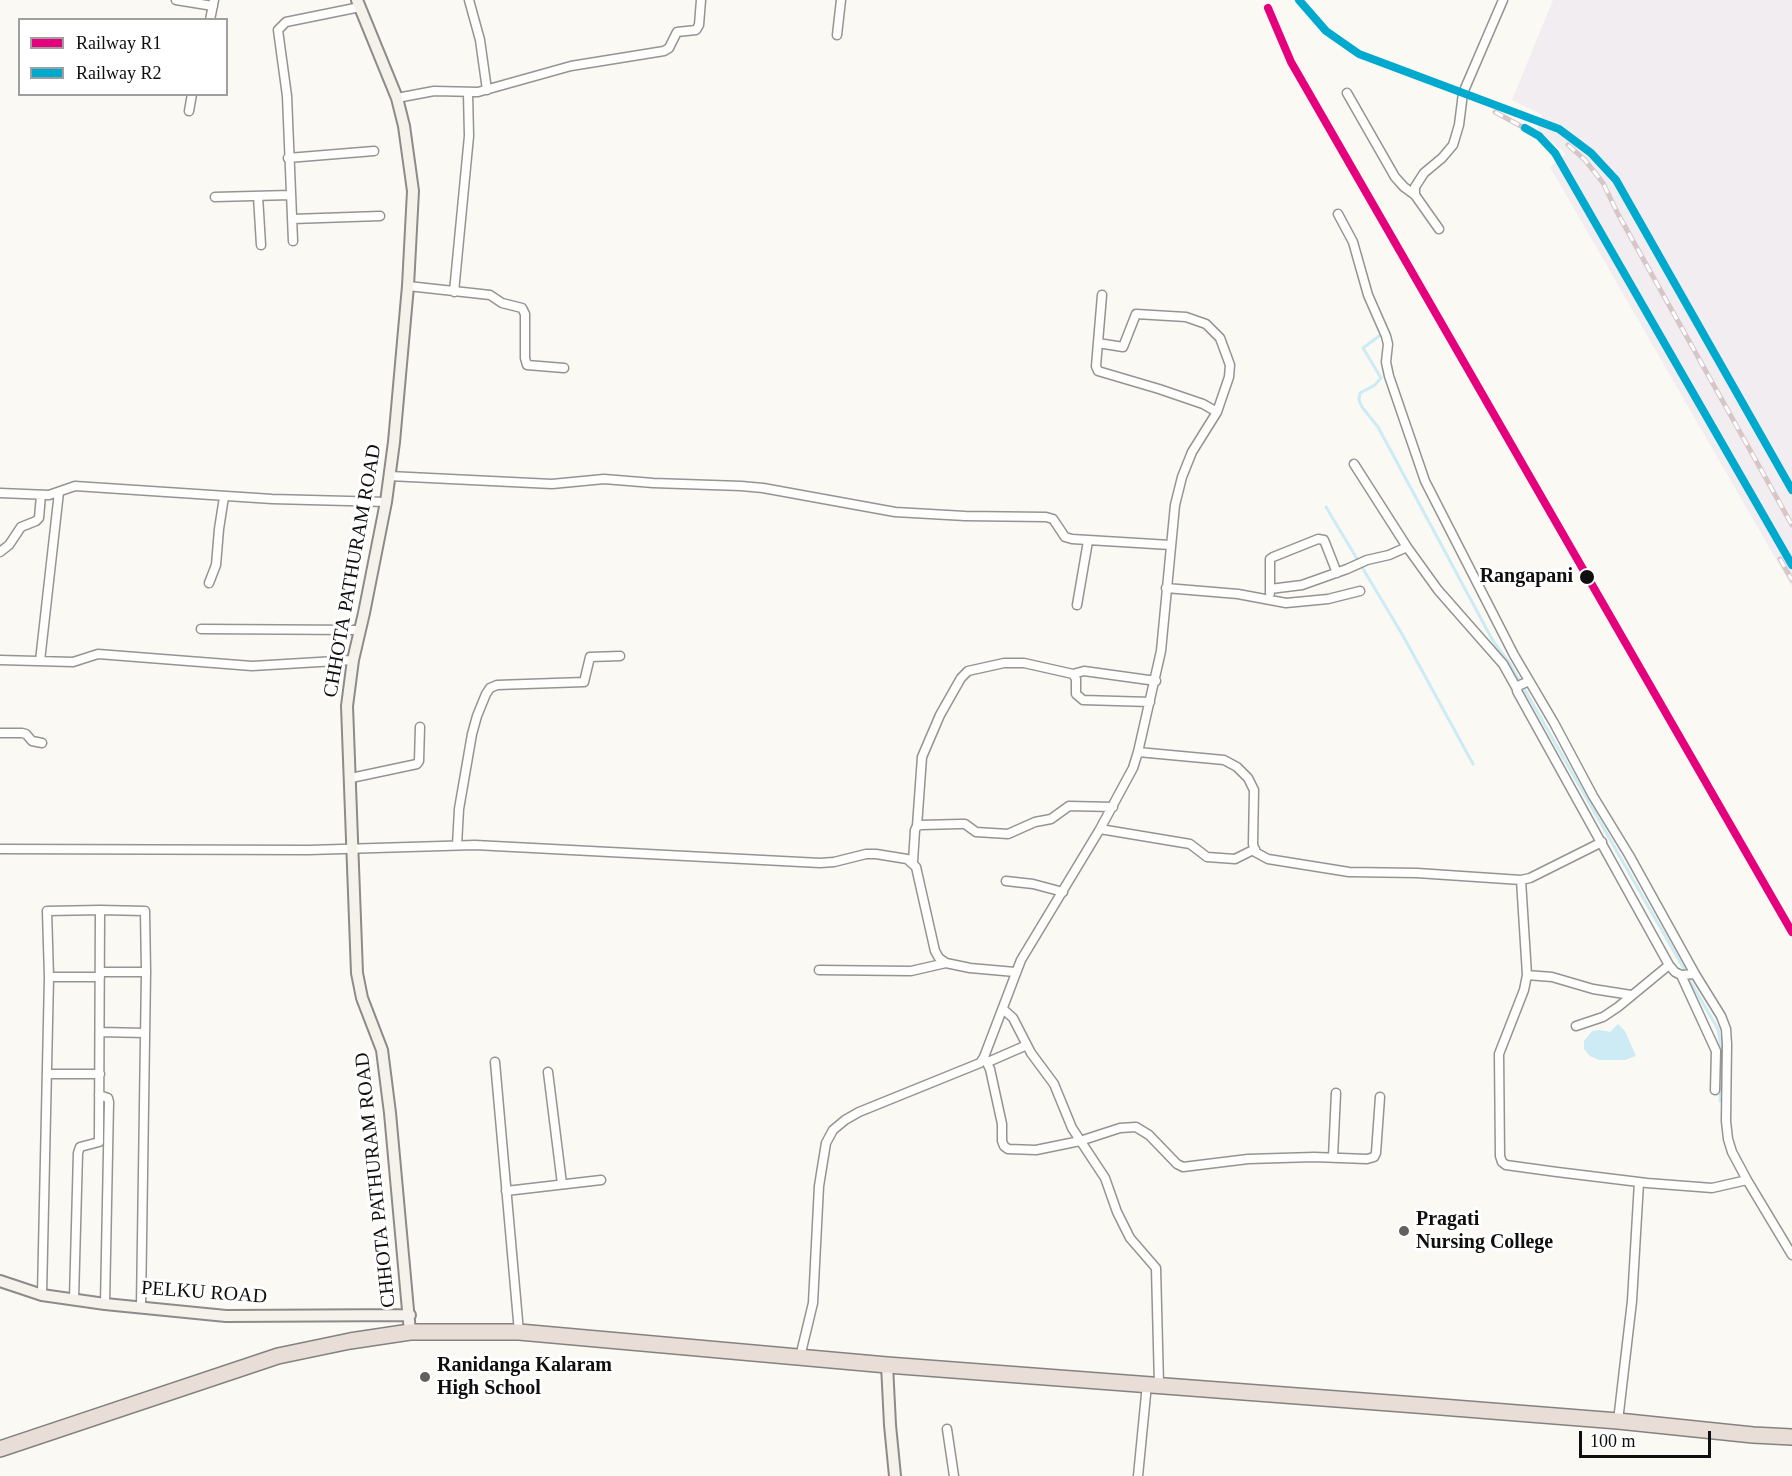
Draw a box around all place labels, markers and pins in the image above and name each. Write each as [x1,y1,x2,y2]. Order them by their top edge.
place label: Rangapani [1480,565,1573,589]
marker: Rangapani [1578,568,1596,586]
place label: Pragati Nursing College [1416,1208,1553,1255]
marker: Pragati Nursing College [1397,1224,1411,1238]
place label: Ranidanga Kalaram High School [437,1354,612,1401]
marker: Ranidanga Kalaram High School [418,1370,432,1384]

